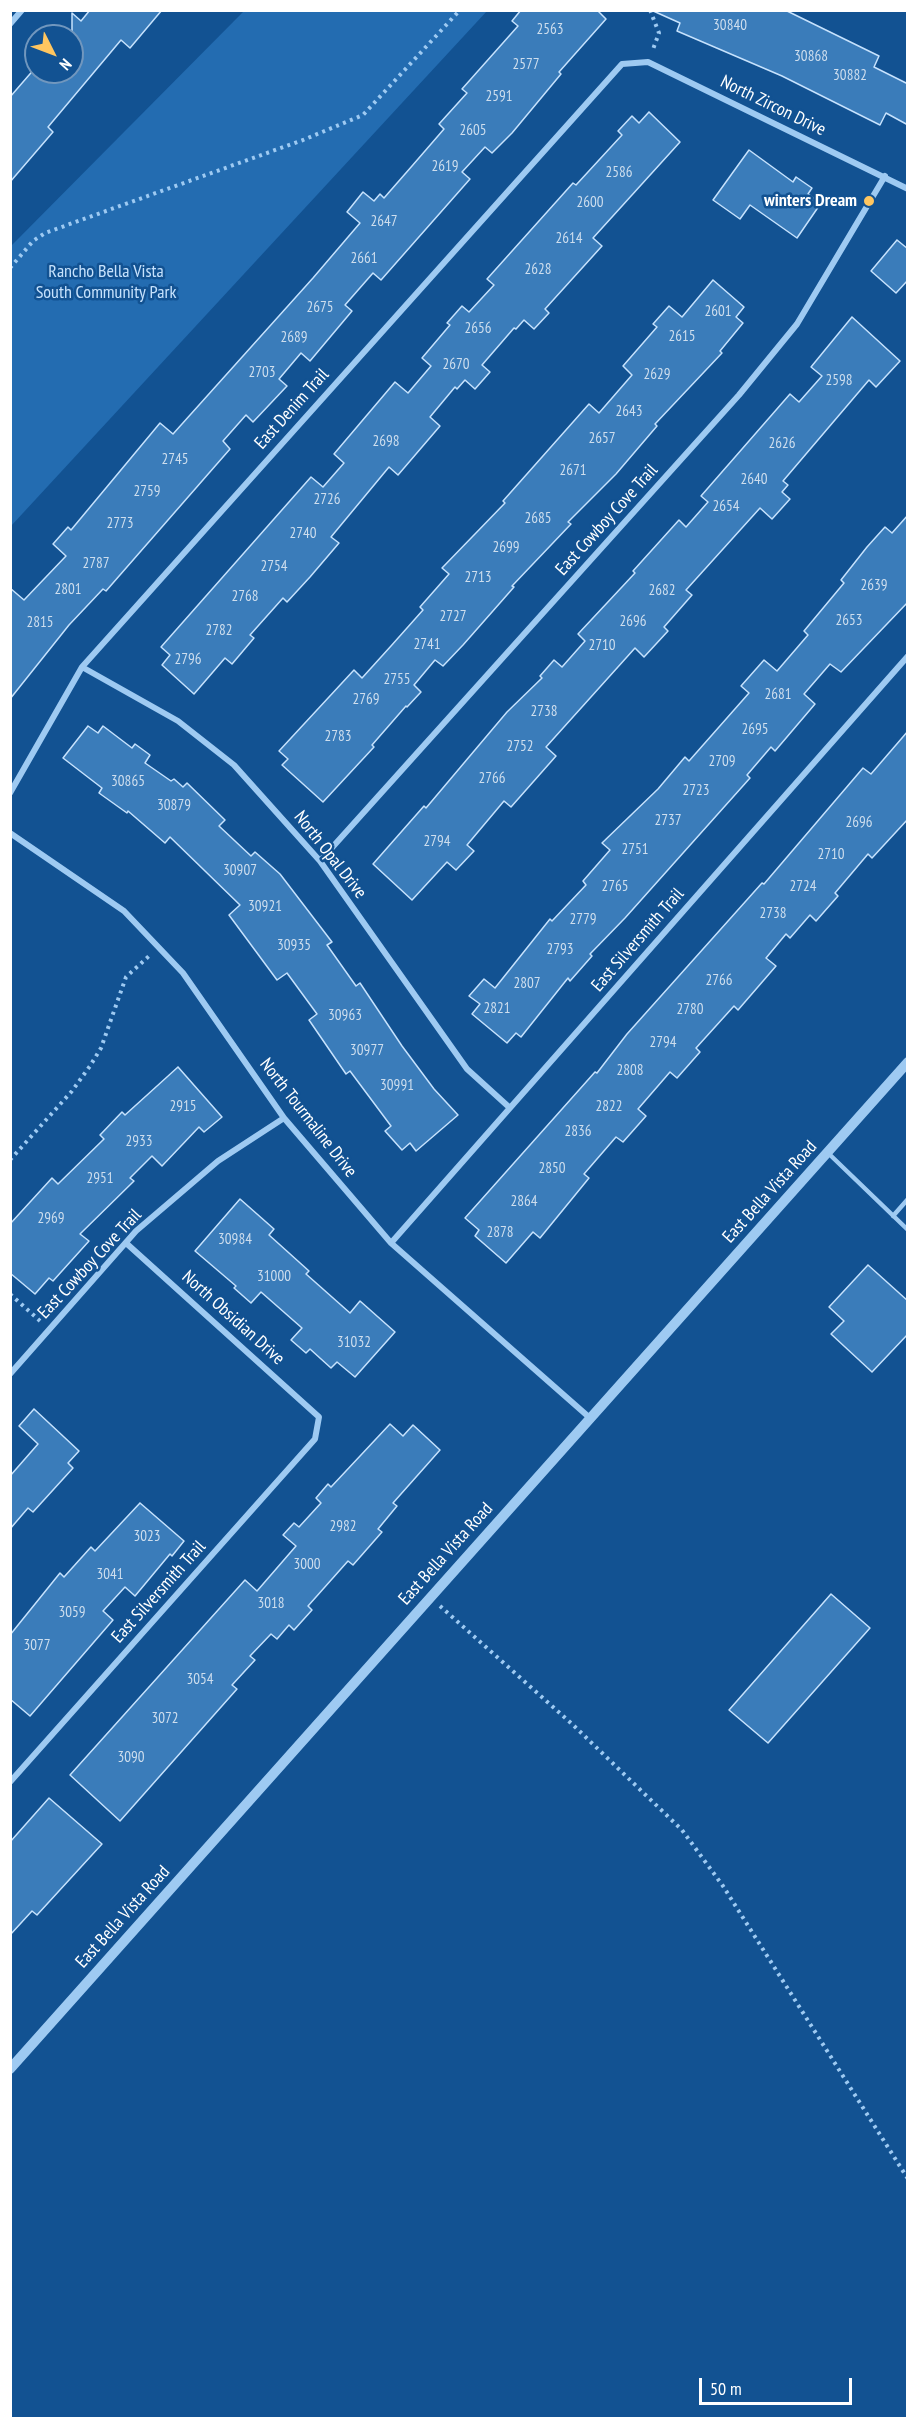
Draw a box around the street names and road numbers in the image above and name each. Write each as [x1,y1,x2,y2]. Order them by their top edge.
street label: North Zircon Drive [717,71,829,141]
street label: East Denim Trail [250,364,334,454]
street label: East Cowboy Cove Trail [551,460,663,580]
street label: North Opal Drive [289,807,371,903]
street label: East Silversmith Trail [587,884,689,996]
street label: North Tourmaline Drive [255,1054,361,1182]
street label: East Bella Vista Road [718,1136,822,1248]
street label: East Cowboy Cove Trail [34,1205,146,1323]
street label: North Obsidian Drive [177,1266,289,1370]
street label: East Bella Vista Road [394,1498,498,1610]
street label: East Silversmith Trail [107,1536,211,1648]
street label: East Bella Vista Road [71,1861,175,1973]

